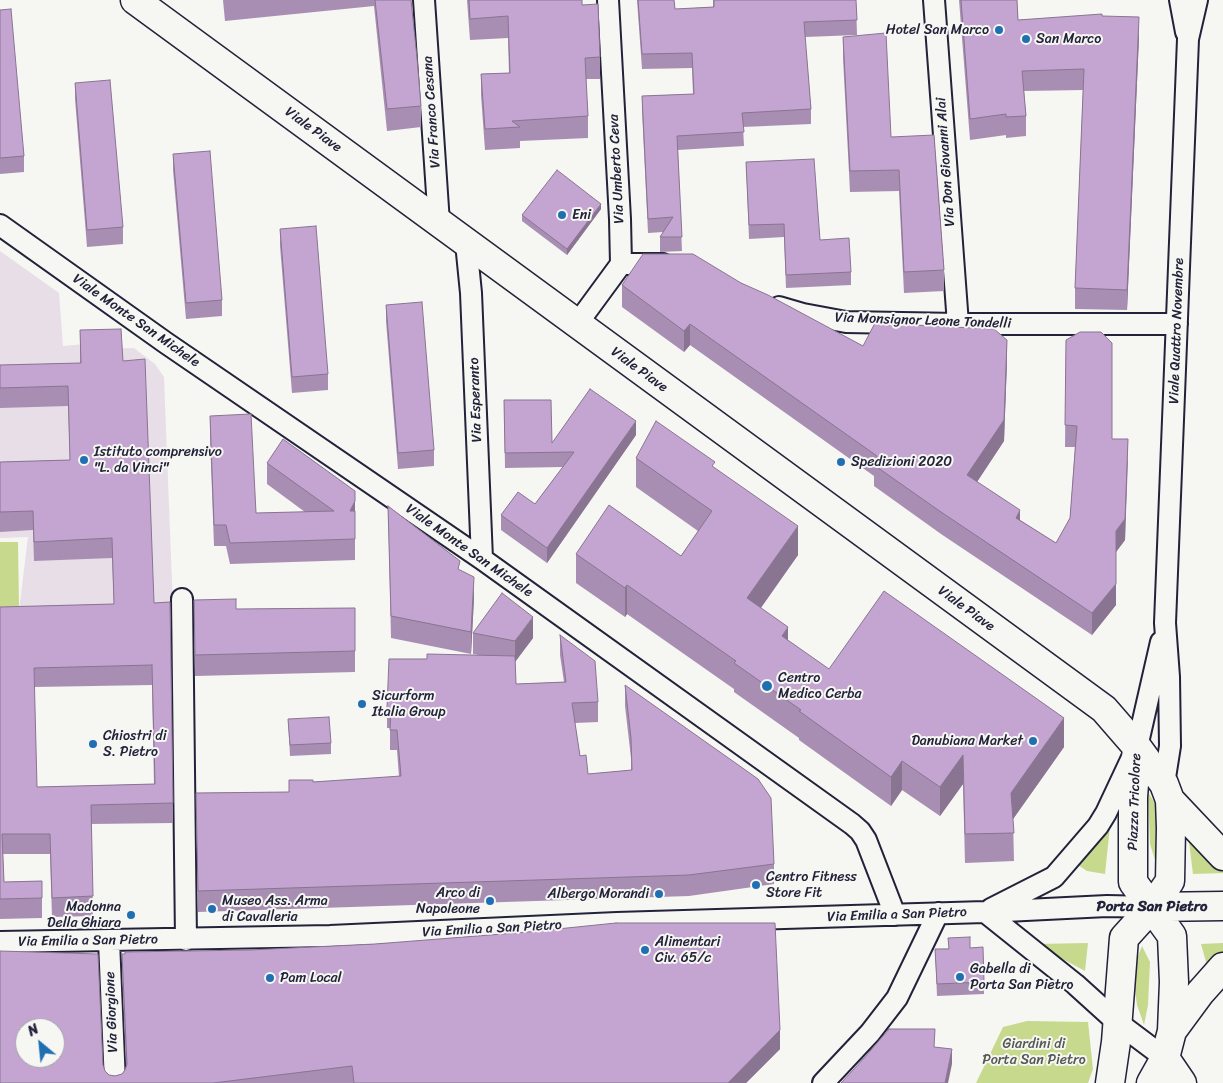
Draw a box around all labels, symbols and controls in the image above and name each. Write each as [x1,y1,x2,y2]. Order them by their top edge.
place label: Hotel San Marco [886,22,989,38]
marker: Hotel San Marco [993,24,1005,36]
place label: San Marco [1036,31,1101,47]
marker: San Marco [1020,33,1032,45]
street label: Via Franco Cesana [420,55,444,169]
street label: Via Don Giovanni Alai [933,97,959,227]
street label: Viale Piave [281,104,345,156]
street label: Via Umberto Ceva [606,114,628,224]
place label: Eni [572,207,591,223]
marker: Eni [556,209,568,221]
street label: Viale Quattro Novembre [1166,258,1188,404]
street label: Viale Monte San Michele [69,271,203,371]
street label: Via Monsignor Leone Tondelli [835,310,1011,332]
street label: Viale Piave [607,344,671,396]
street label: Via Esperanto [466,357,486,443]
place label: Istituto comprensivo "L. da Vinci" [94,444,222,477]
marker: Istituto comprensivo "L. da Vinci" [78,454,90,466]
place label: Spedizioni 2020 [851,454,952,470]
marker: Spedizioni 2020 [835,456,847,468]
street label: Viale Monte San Michele [402,501,536,601]
street label: Viale Piave [934,583,998,635]
place label: Centro Medico Cerba [778,670,862,702]
marker: Centro Medico Cerba [760,679,774,693]
place label: Sicurform Italia Group [372,688,446,720]
marker: Sicurform Italia Group [356,698,368,710]
place label: Chiostri di S. Pietro [103,728,167,760]
place label: Danubiana Market [911,733,1023,749]
marker: Danubiana Market [1027,735,1039,747]
marker: Chiostri di S. Pietro [87,738,99,750]
street label: Piazza Tricolore [1125,753,1145,851]
place label: Centro Fitness Store Fit [766,869,857,902]
marker: Centro Fitness Store Fit [750,879,762,891]
place label: Arco di Napoleone [416,885,480,918]
place label: Albergo Morandi [548,886,649,902]
marker: Albergo Morandi [653,888,665,900]
place label: Museo Ass. Arma di Cavalleria [222,893,328,926]
marker: Arco di Napoleone [484,895,496,907]
district label: Porta San Pietro [1097,898,1207,916]
place label: Madonna Della Ghiara [47,899,121,932]
marker: Museo Ass. Arma di Cavalleria [206,903,218,915]
street label: Via Emilia a San Pietro [827,904,967,926]
marker: Madonna Della Ghiara [125,909,137,921]
street label: Via Emilia a San Pietro [422,917,562,941]
street label: Via Emilia a San Pietro [18,931,158,951]
place label: Alimentari Civ. 65/c [655,934,720,966]
marker: Alimentari Civ. 65/c [639,944,651,956]
place label: Gabella di Porta San Pietro [970,961,1073,994]
place label: Pam Local [280,970,342,986]
street label: Via Giorgione [102,971,122,1053]
marker: Gabella di Porta San Pietro [954,971,966,983]
marker: Pam Local [264,972,276,984]
text: N [23,1017,43,1044]
north arrow [15,1018,65,1068]
park label: Giardini di Porta San Pietro [982,1036,1086,1068]

